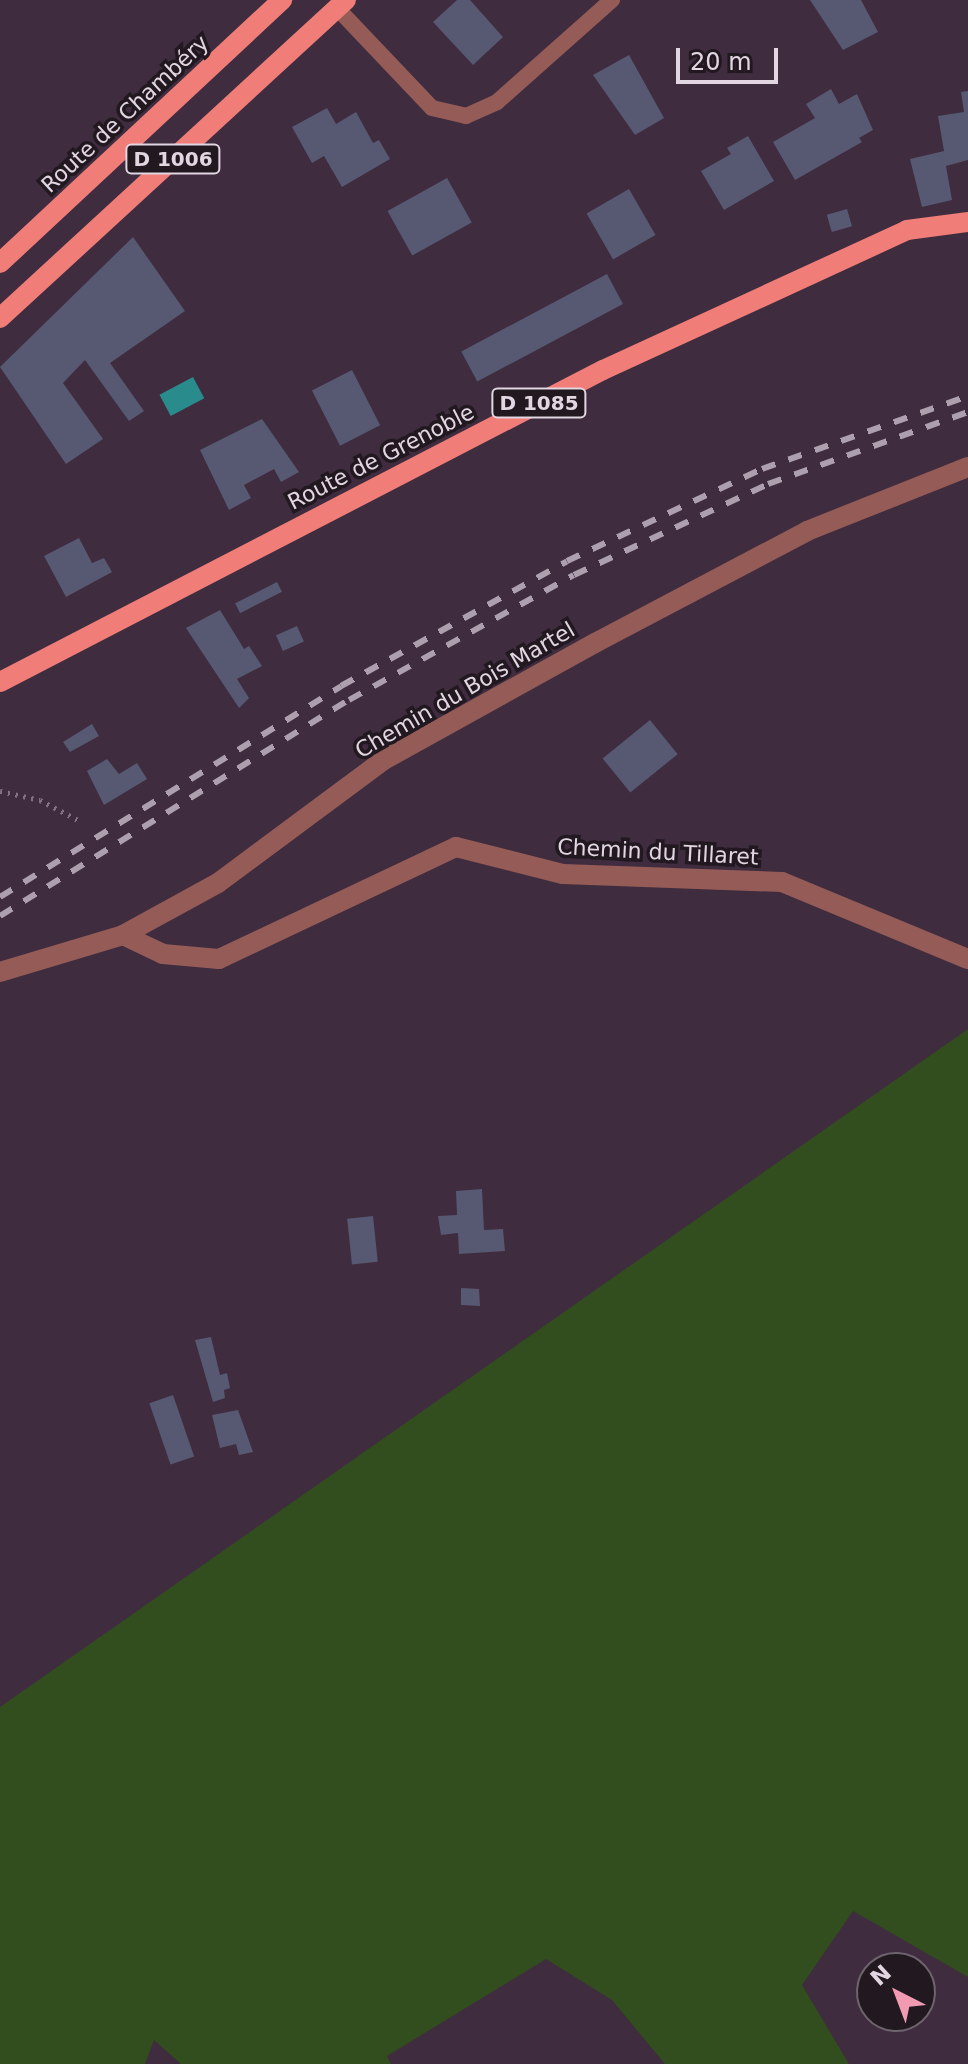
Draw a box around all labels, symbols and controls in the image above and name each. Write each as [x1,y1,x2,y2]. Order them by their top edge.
street label: Route de Chambéry [36,30,214,198]
scale bar [680,32,782,82]
text: 20 m [690,48,752,76]
road number: D 1006 [125,143,221,175]
road number: D 1085 [491,387,587,419]
street label: Route de Grenoble [283,399,479,515]
street label: Chemin du Bois Martel [351,616,579,764]
street label: Chemin du Tillaret [557,834,759,870]
north arrow [856,1952,936,2032]
text: N [866,1960,896,1991]

